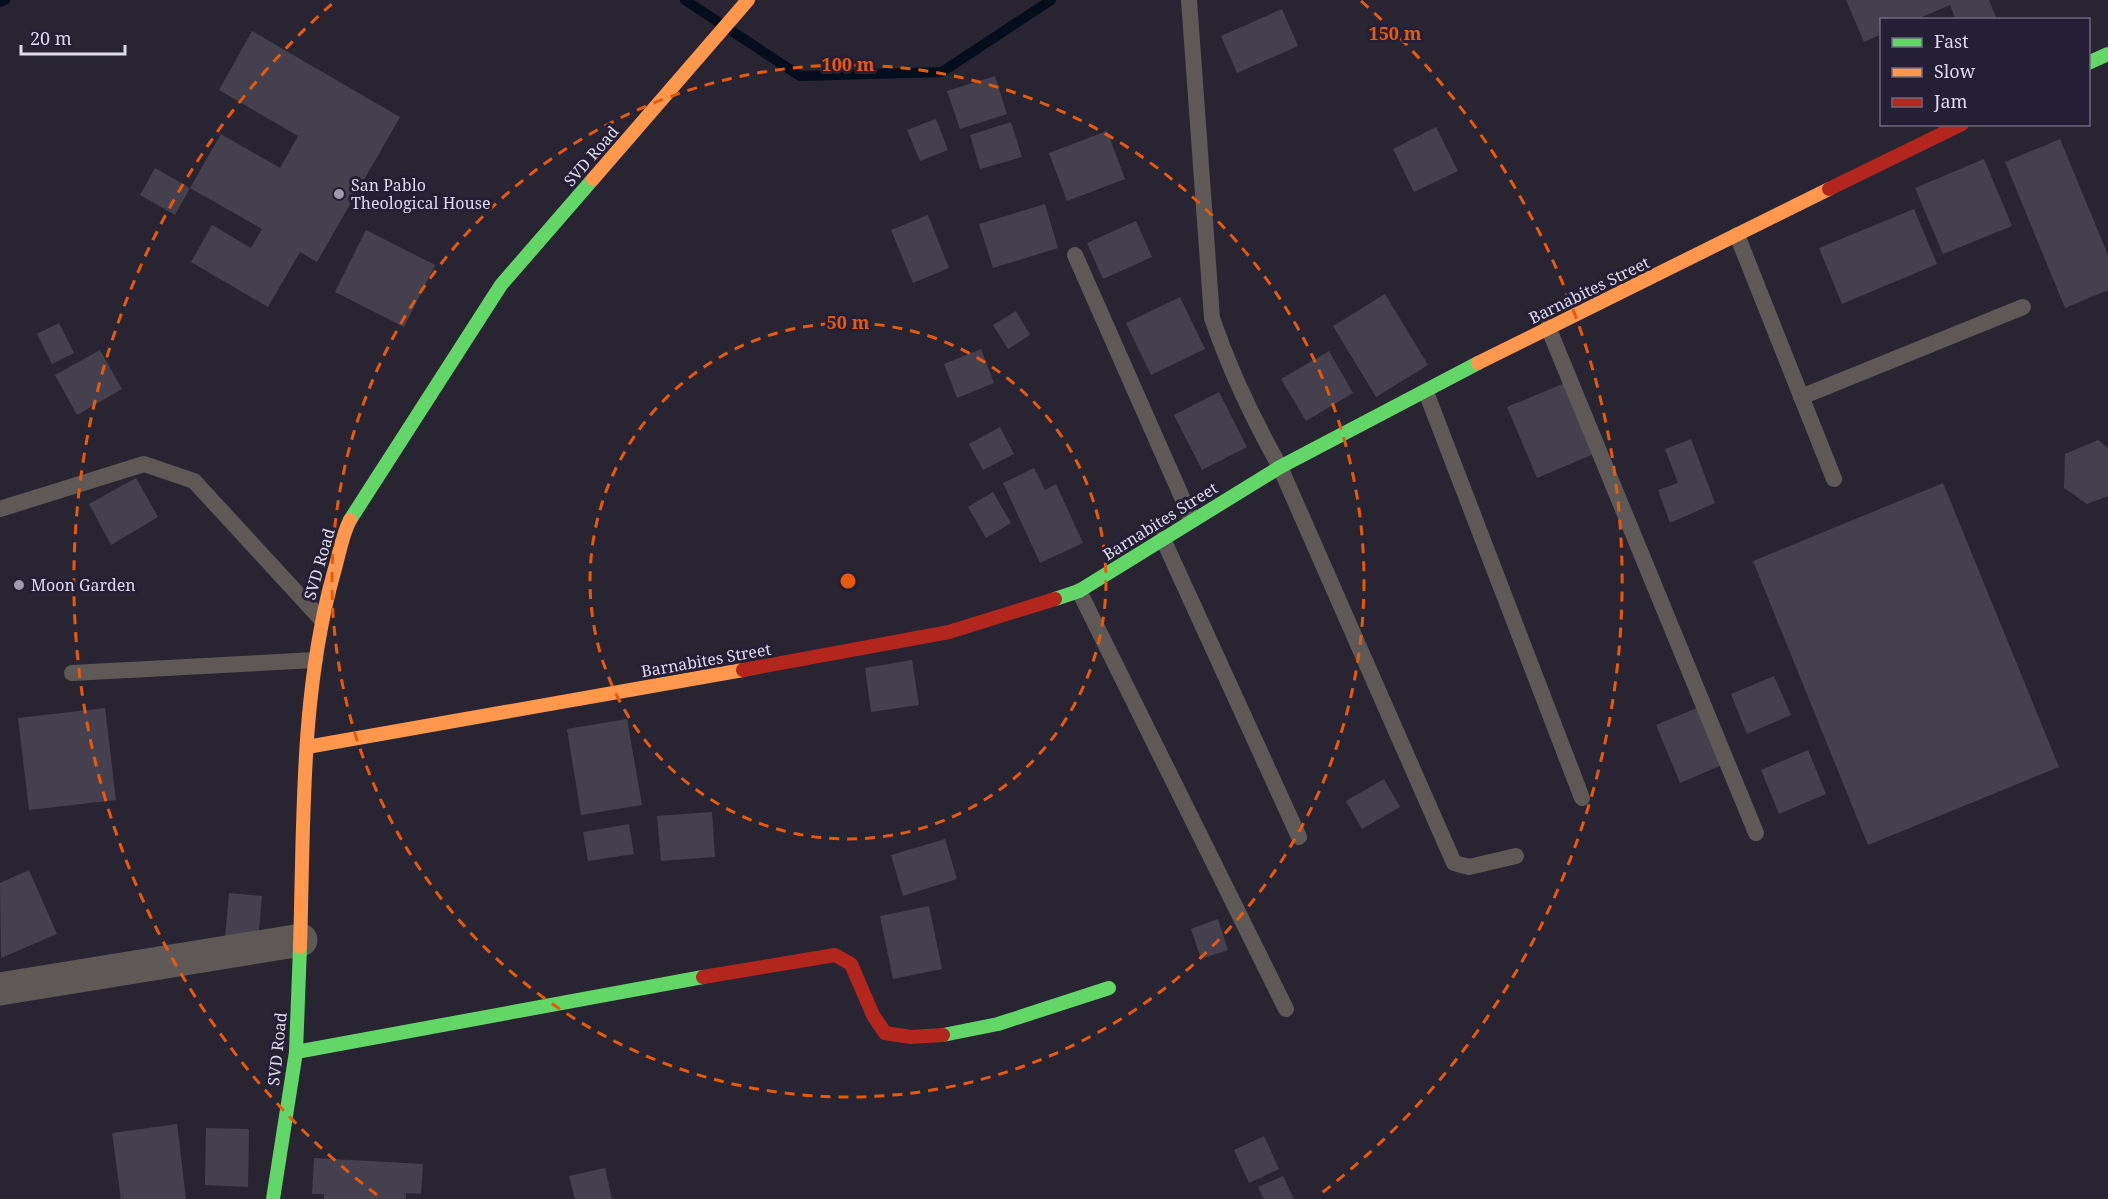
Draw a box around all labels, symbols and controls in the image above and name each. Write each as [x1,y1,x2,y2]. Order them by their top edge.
scale bar [21,18,124,56]
legend [1880,18,2090,126]
text: 150 m [1369,21,1422,45]
text: 20 m [30,26,72,50]
text: Fast [1934,29,1969,53]
text: 100 m [822,52,875,76]
text: Slow [1934,59,1976,83]
text: Jam [1933,89,1968,113]
street label: SVD Road [559,121,624,191]
place label: San Pablo Theological House [351,174,491,214]
marker: San Pablo Theological House [332,187,346,201]
street label: Barnabites Street [1525,251,1653,329]
text: 50 m [827,310,870,334]
street label: Barnabites Street [1098,477,1222,565]
street label: SVD Road [298,525,340,602]
centre of rings [838,571,858,591]
place label: Moon Garden [31,574,136,596]
marker: Moon Garden [12,578,26,592]
street label: Barnabites Street [639,638,773,682]
street label: SVD Road [262,1011,292,1087]

